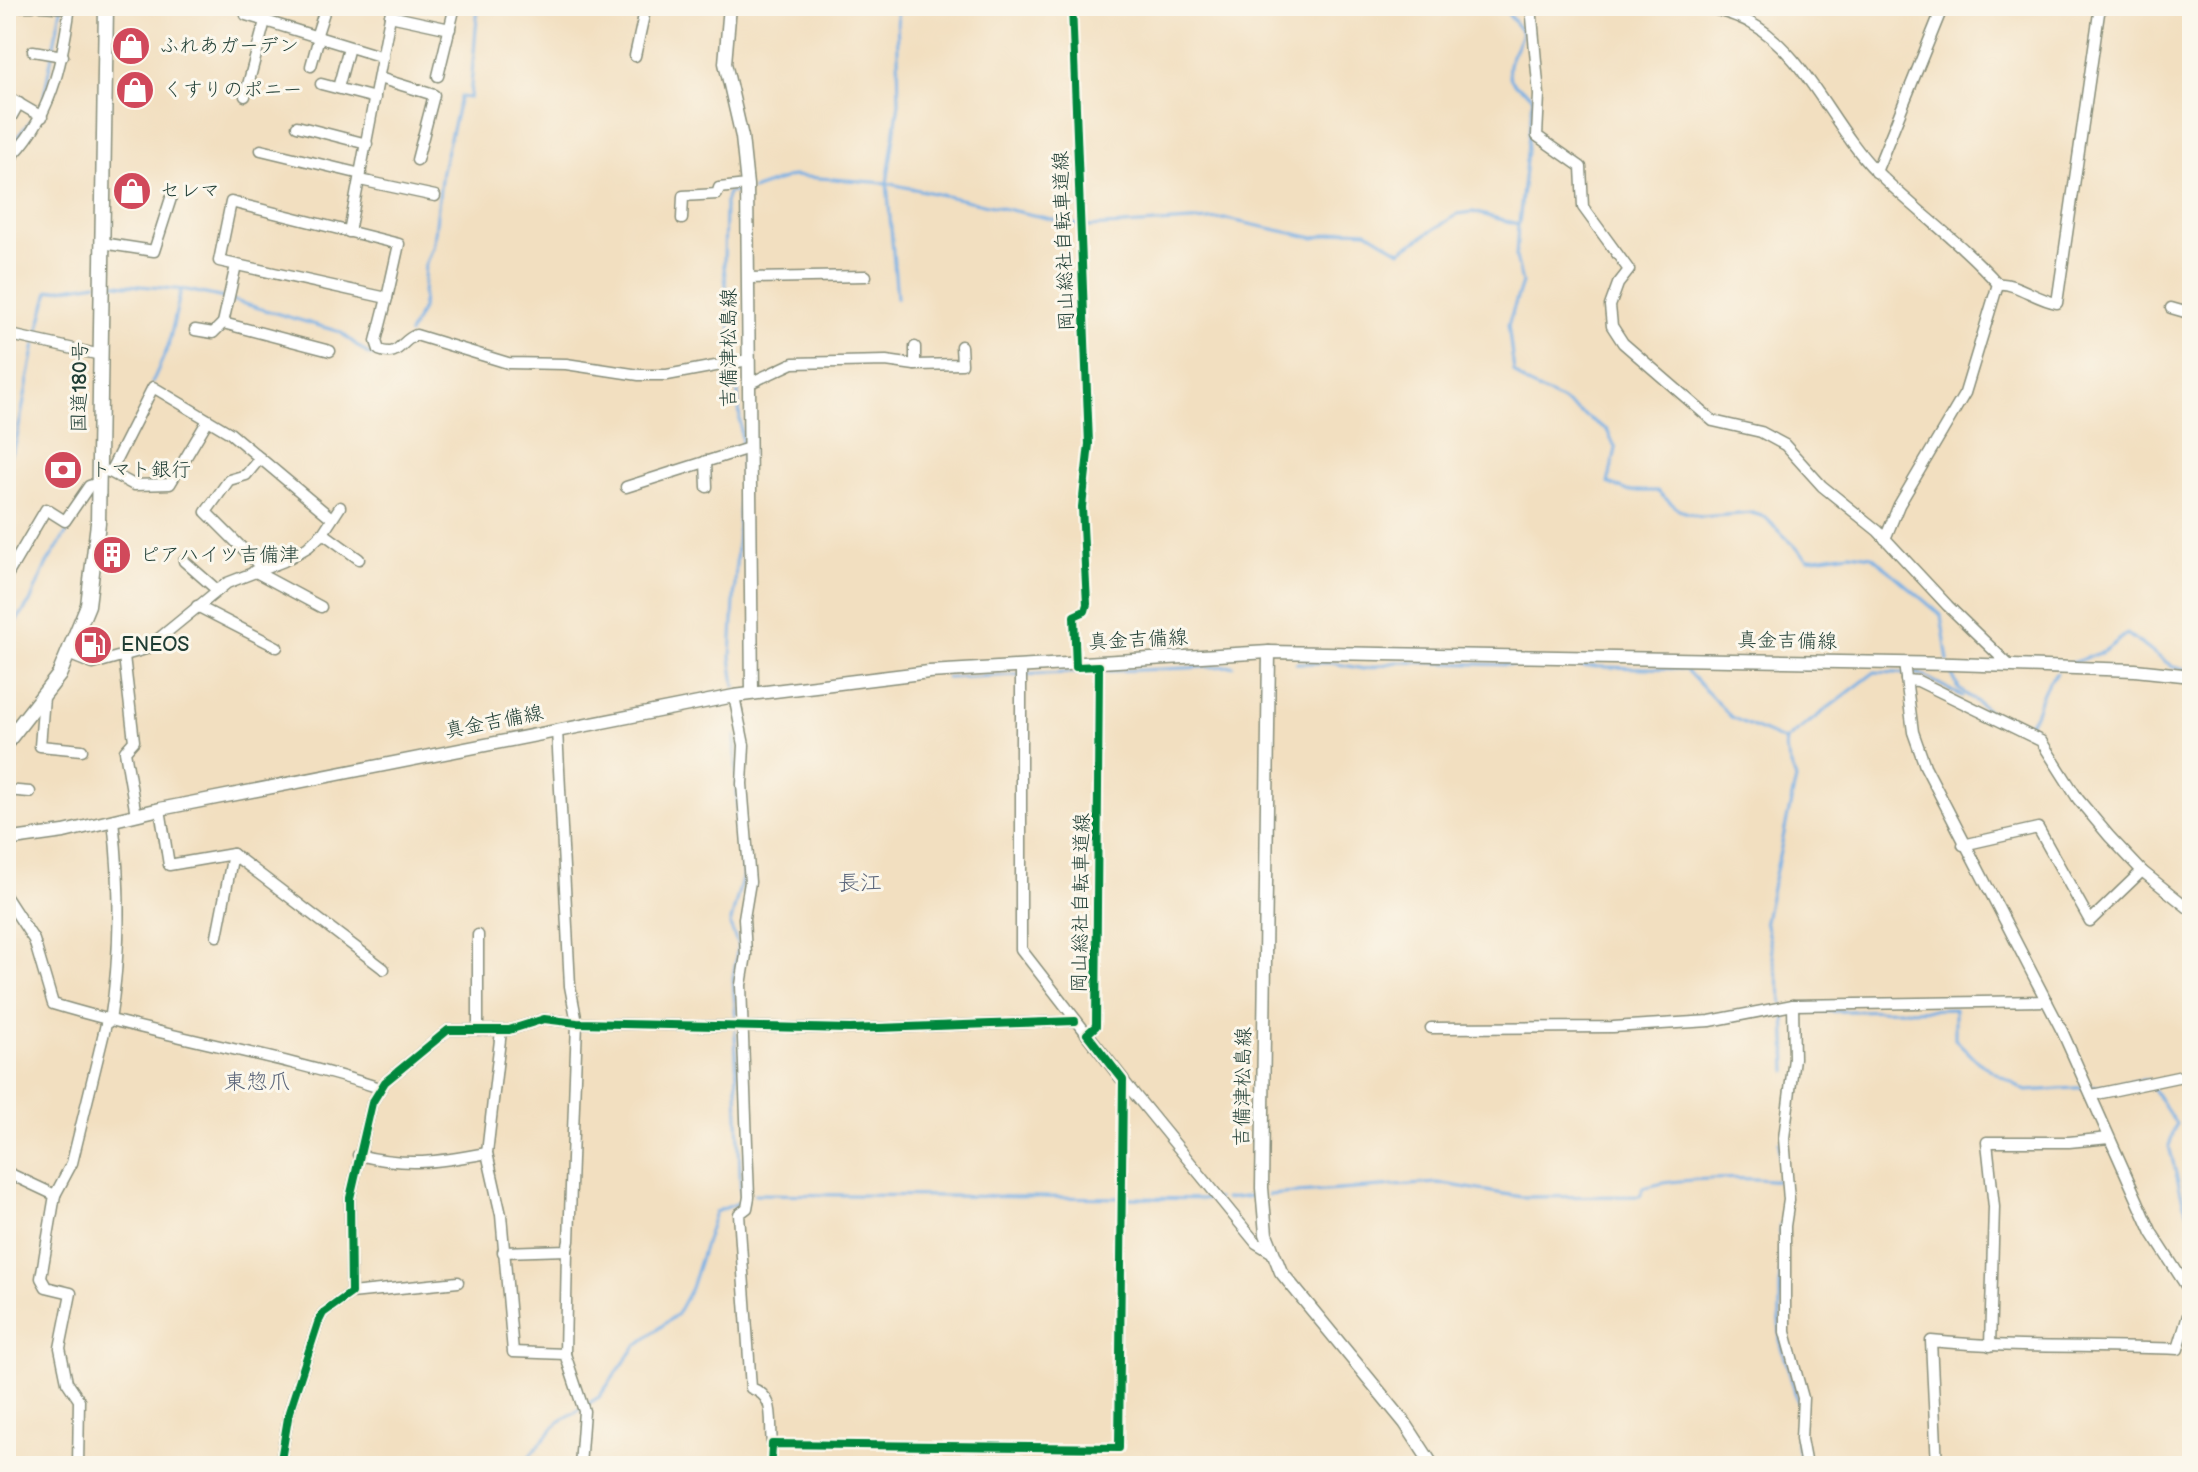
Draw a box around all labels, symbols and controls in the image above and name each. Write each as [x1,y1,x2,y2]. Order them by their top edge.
shop icon: ふれあガーデン [110,25,152,67]
place label: ふれあガーデン [159,34,299,58]
shop icon: くすりのポニー [114,69,156,111]
place label: くすりのポニー [163,78,303,102]
street label: 岡山総社自転車道線 [1049,151,1079,331]
shop icon: セレマ [111,170,153,212]
place label: セレマ [160,179,220,203]
street label: 吉備津松島線 [717,288,741,408]
street label: 国道180号 [67,341,93,433]
bank icon: トマト銀行 [42,449,84,491]
place label: トマト銀行 [91,458,191,482]
building icon: ピアハイツ吉備津 [91,534,133,576]
place label: ピアハイツ吉備津 [140,543,299,567]
fuel station icon: ENEOS [72,624,114,666]
street label: 真金吉備線 [1087,625,1189,655]
street label: 真金吉備線 [1737,628,1837,654]
place label: ENEOS [121,633,189,657]
street label: 真金吉備線 [443,701,545,743]
street label: 岡山総社自転車道線 [1067,813,1095,993]
district label: 長江 [838,870,882,897]
street label: 吉備津松島線 [1230,1027,1256,1147]
district label: 東惣爪 [224,1069,290,1096]

